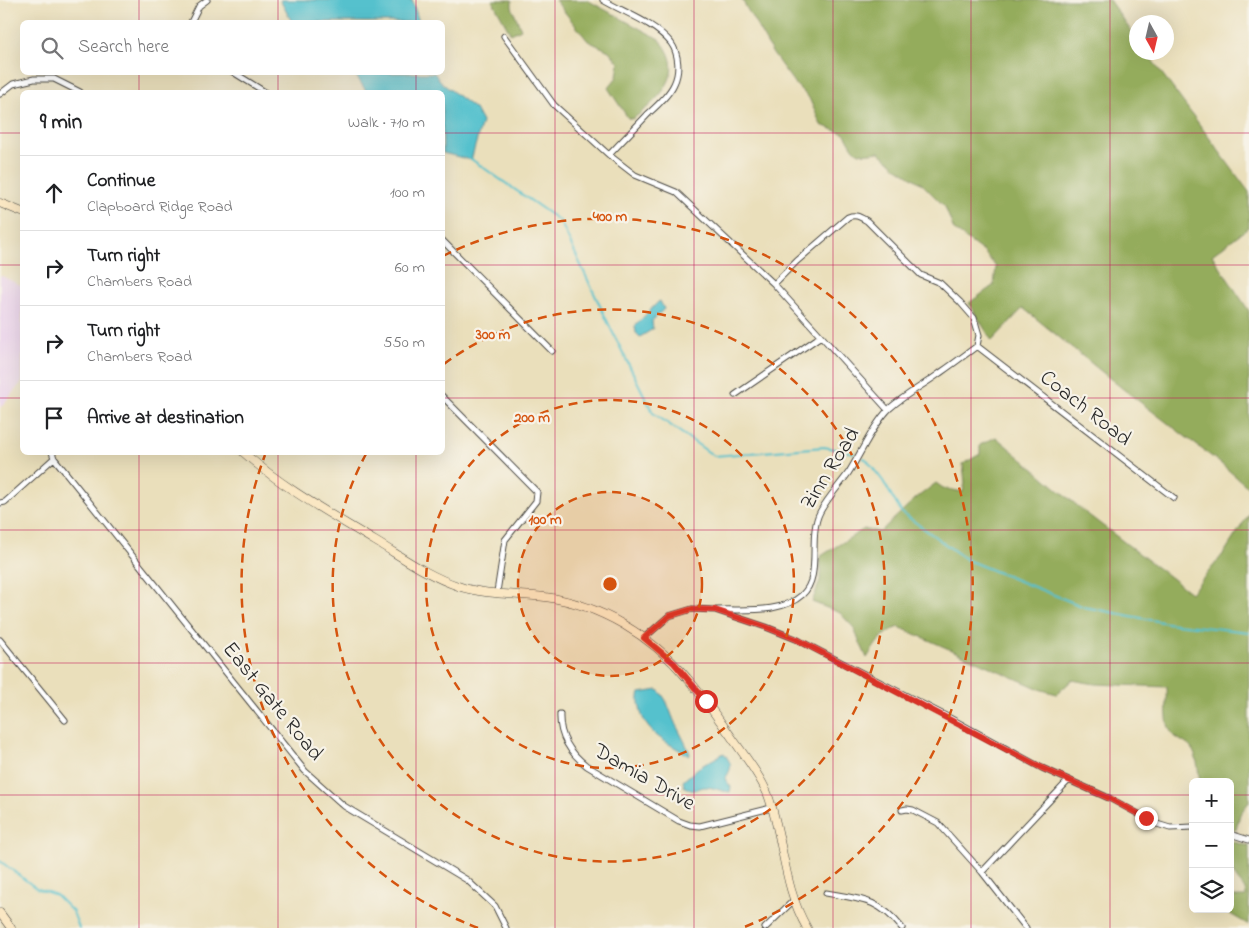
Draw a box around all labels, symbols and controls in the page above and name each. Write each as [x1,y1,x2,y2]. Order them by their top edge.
north arrow [1129,15,1174,60]
search box [20,20,445,75]
icon: search [38,34,66,62]
text: Search here [78,34,169,61]
text: 9 min [40,108,82,138]
text: Walk · 710 m [348,111,425,135]
text: Continue [87,168,155,195]
icon: ahead [40,179,68,207]
text: 100 m [390,181,425,205]
text: Clapboard Ridge Road [87,195,233,219]
text: 400 m [592,206,628,228]
text: Turn right [87,243,160,270]
icon: right [40,254,68,282]
text: 60 m [395,256,425,280]
text: Chambers Road [87,270,192,294]
text: Turn right [87,318,160,345]
text: 300 m [475,324,511,346]
icon: right [40,329,68,357]
text: 550 m [383,331,425,355]
text: Chambers Road [87,345,192,369]
street label: Coach Road [1032,363,1138,455]
icon: arrive [40,404,68,432]
text: Arrive at destination [87,405,244,432]
text: 200 m [513,407,550,429]
street label: Zinn Road [793,422,869,516]
text: 100 m [528,509,562,531]
centre of rings [601,575,619,593]
street label: East Gate Road [214,635,330,769]
route start [695,690,718,713]
street label: Damia Drive [586,736,701,820]
map controls [1189,778,1234,913]
button: + [1189,778,1234,823]
route end [1135,807,1158,830]
button: − [1189,823,1234,868]
button: layers [1189,868,1234,913]

